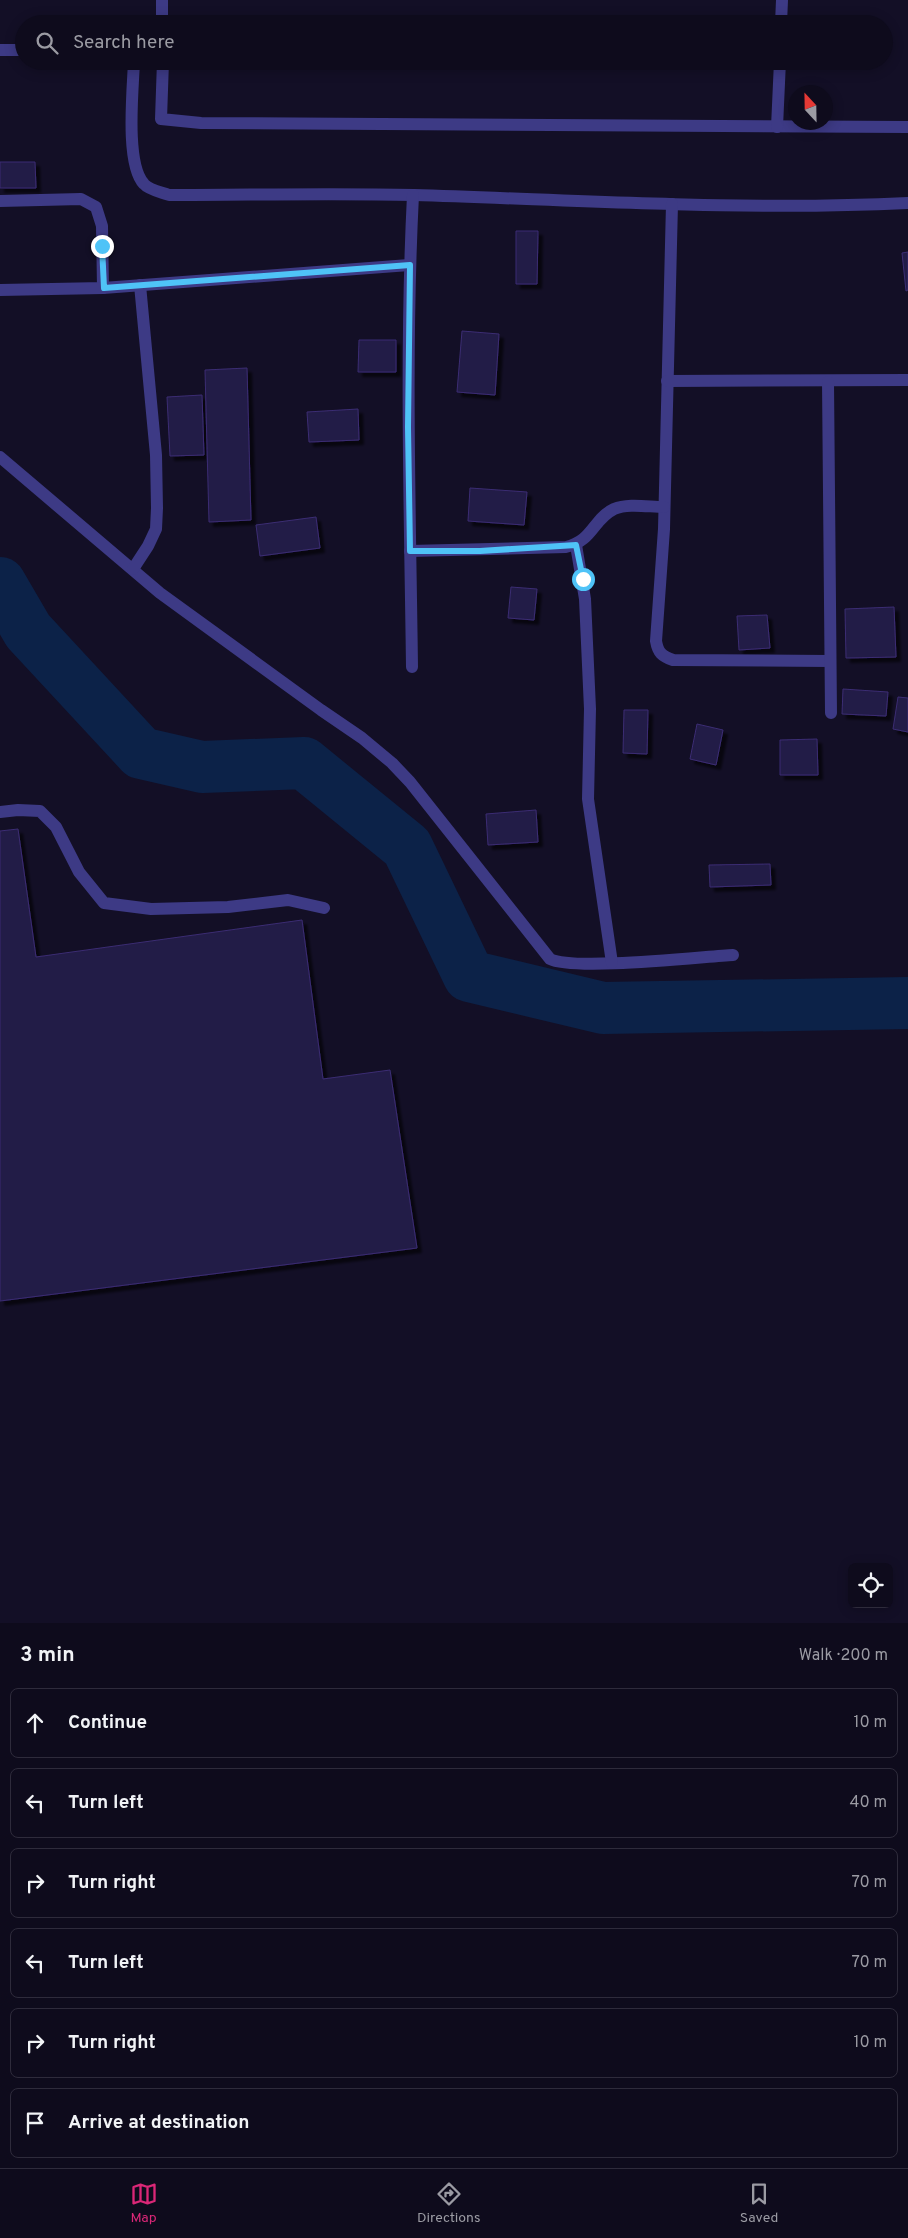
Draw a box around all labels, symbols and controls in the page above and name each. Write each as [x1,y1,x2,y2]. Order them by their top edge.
search box [15,15,893,70]
icon: search [33,29,61,57]
text: Search here [73,31,175,55]
north arrow [788,85,833,130]
route end [91,235,114,258]
route start [572,568,595,591]
map controls [848,1563,893,1608]
button: locate [848,1563,893,1608]
text: 3 min [20,1642,75,1669]
text: Walk · 200 m [799,1646,888,1666]
icon: ahead [21,1709,49,1737]
text: Continue [68,1711,147,1735]
text: 10 m [853,1713,887,1733]
icon: left [21,1789,49,1817]
text: Turn left [68,1791,144,1815]
text: 40 m [849,1793,887,1813]
icon: right [21,1869,49,1897]
text: Turn right [68,1871,156,1895]
text: 70 m [852,1873,887,1893]
icon: left [21,1949,49,1977]
text: Turn left [68,1951,144,1975]
text: 70 m [852,1953,887,1973]
icon: right [21,2029,49,2057]
text: Turn right [68,2031,156,2055]
text: 10 m [853,2033,887,2053]
icon: arrive [21,2109,49,2137]
text: Arrive at destination [68,2111,249,2135]
tab: Map [130,2180,158,2227]
tab: Directions [417,2180,481,2227]
tab: Saved [740,2180,778,2227]

